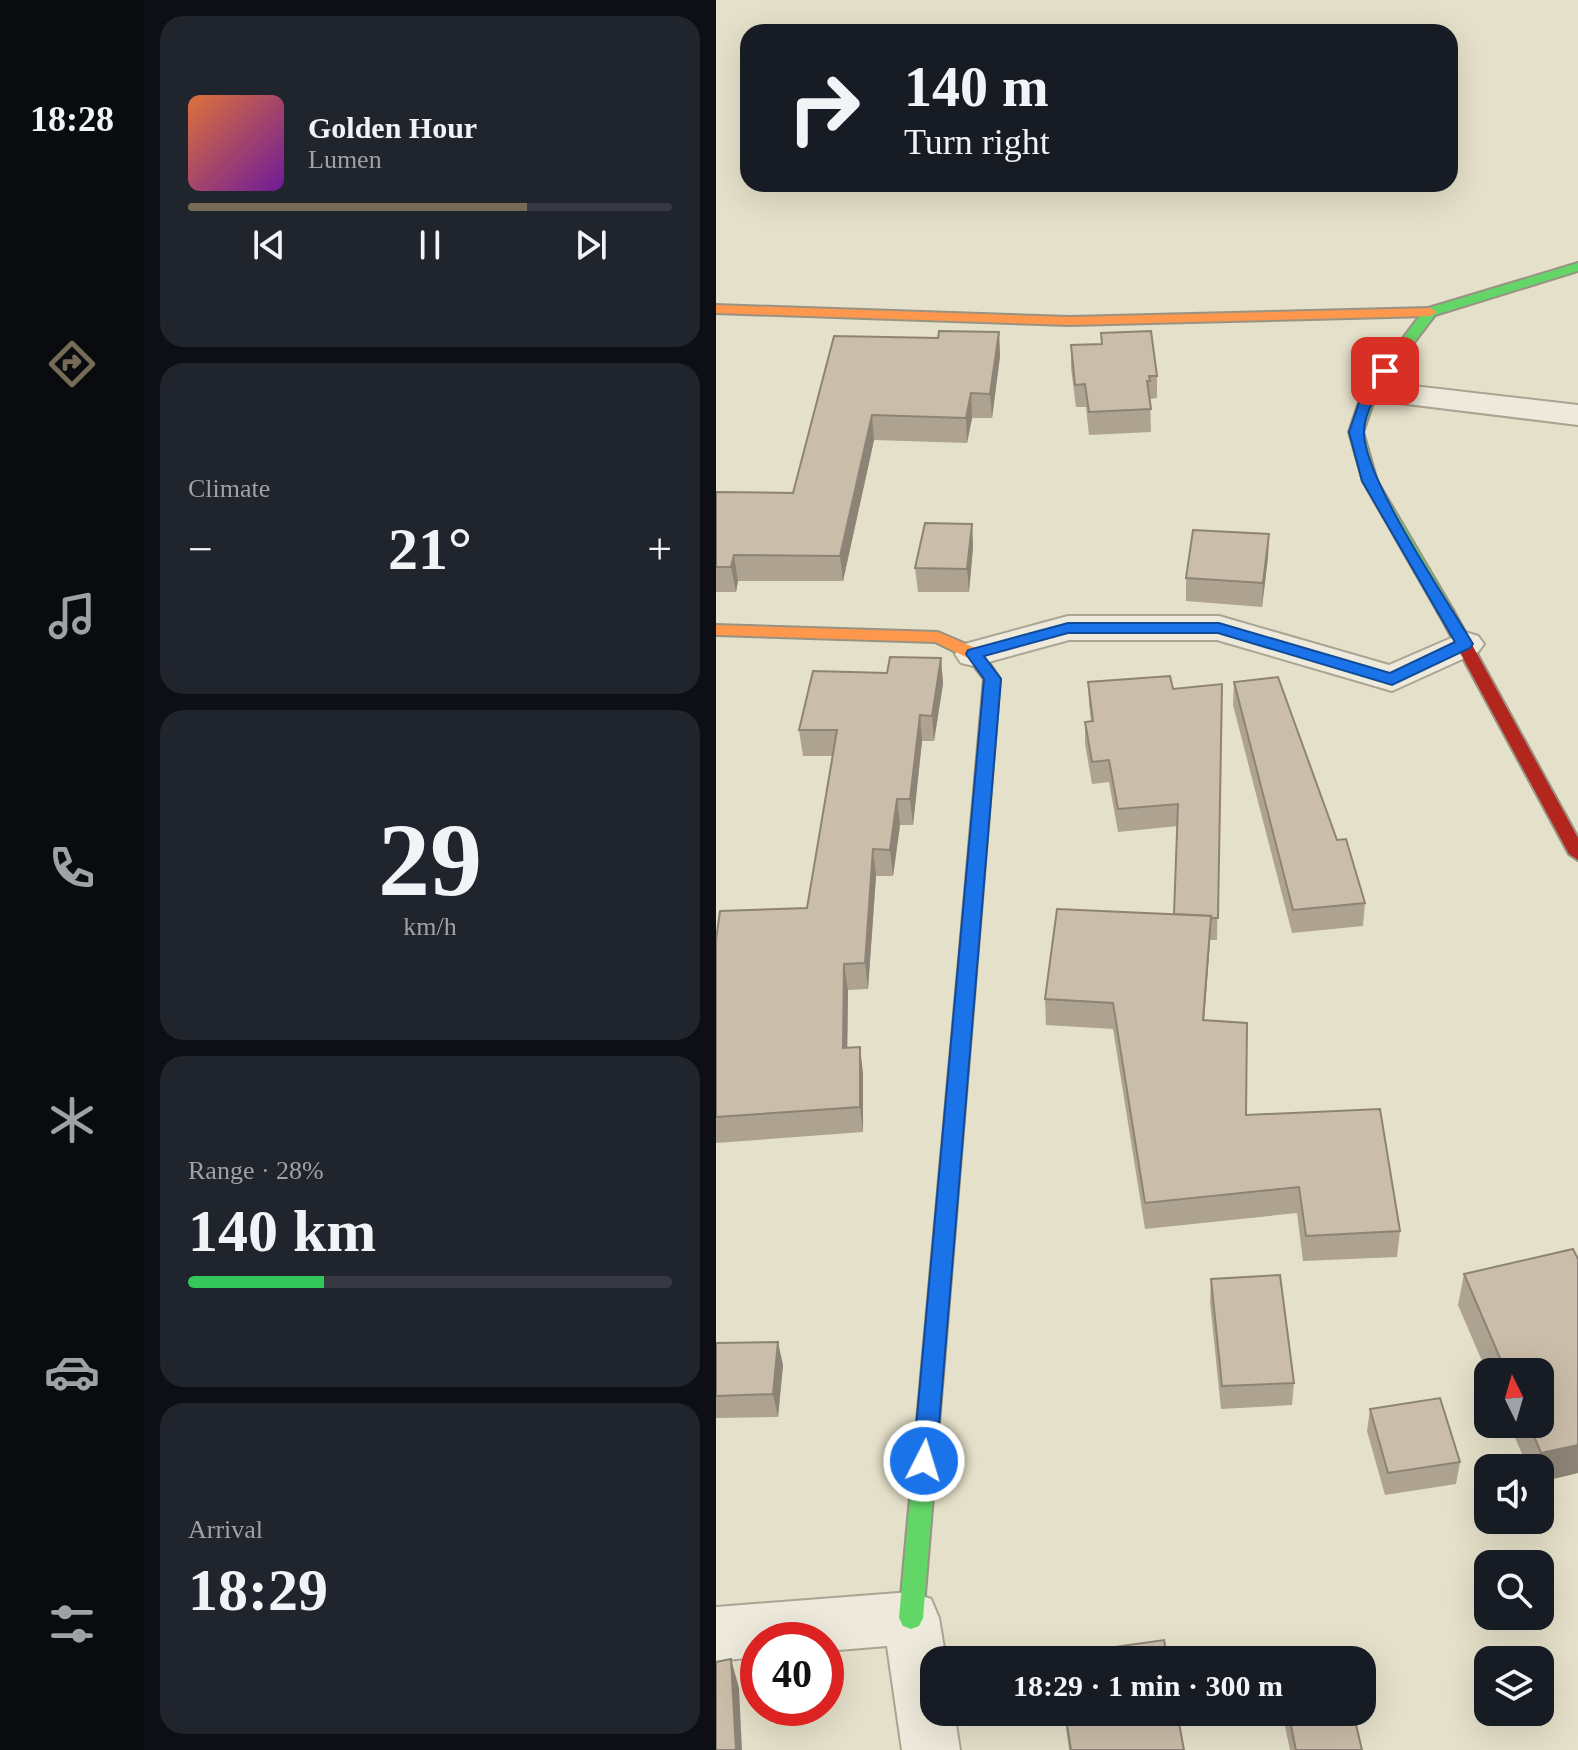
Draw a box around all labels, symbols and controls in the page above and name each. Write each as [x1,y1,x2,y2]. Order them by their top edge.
icon: right [772,56,876,160]
text: 140 m [904,56,1049,118]
text: 18:28 [30,99,114,139]
text: Golden Hour [308,111,477,144]
text: Turn right [904,122,1050,162]
text: Lumen [308,145,382,174]
icon: previous [247,223,291,267]
icon: pause [408,223,452,267]
icon: next [569,223,613,267]
icon: directions [44,336,100,392]
pin [1351,337,1419,405]
icon: arrive [1363,349,1407,393]
text: Climate [188,474,270,503]
text: 21° [388,516,472,582]
text: − [188,525,213,574]
text: + [647,525,672,574]
icon: music [44,588,100,644]
text: 29 [378,802,482,917]
icon: phone [44,840,100,896]
text: km/h [403,912,457,941]
icon: climate [44,1092,100,1148]
text: Range · 28% [188,1156,324,1185]
text: 140 km [188,1198,376,1264]
icon: car [44,1344,100,1400]
north arrow [1474,1358,1554,1438]
map controls [1474,1358,1554,1726]
position arrow [882,1419,966,1503]
button: sound [1474,1454,1554,1534]
text: Arrival [188,1515,263,1544]
button: search [1474,1550,1554,1630]
text: 18:29 [188,1557,328,1623]
icon: filters [44,1596,100,1652]
speed limit sign: 40 [740,1622,844,1726]
button: layers [1474,1646,1554,1726]
text: 18:29 · 1 min · 300 m [1013,1669,1283,1702]

